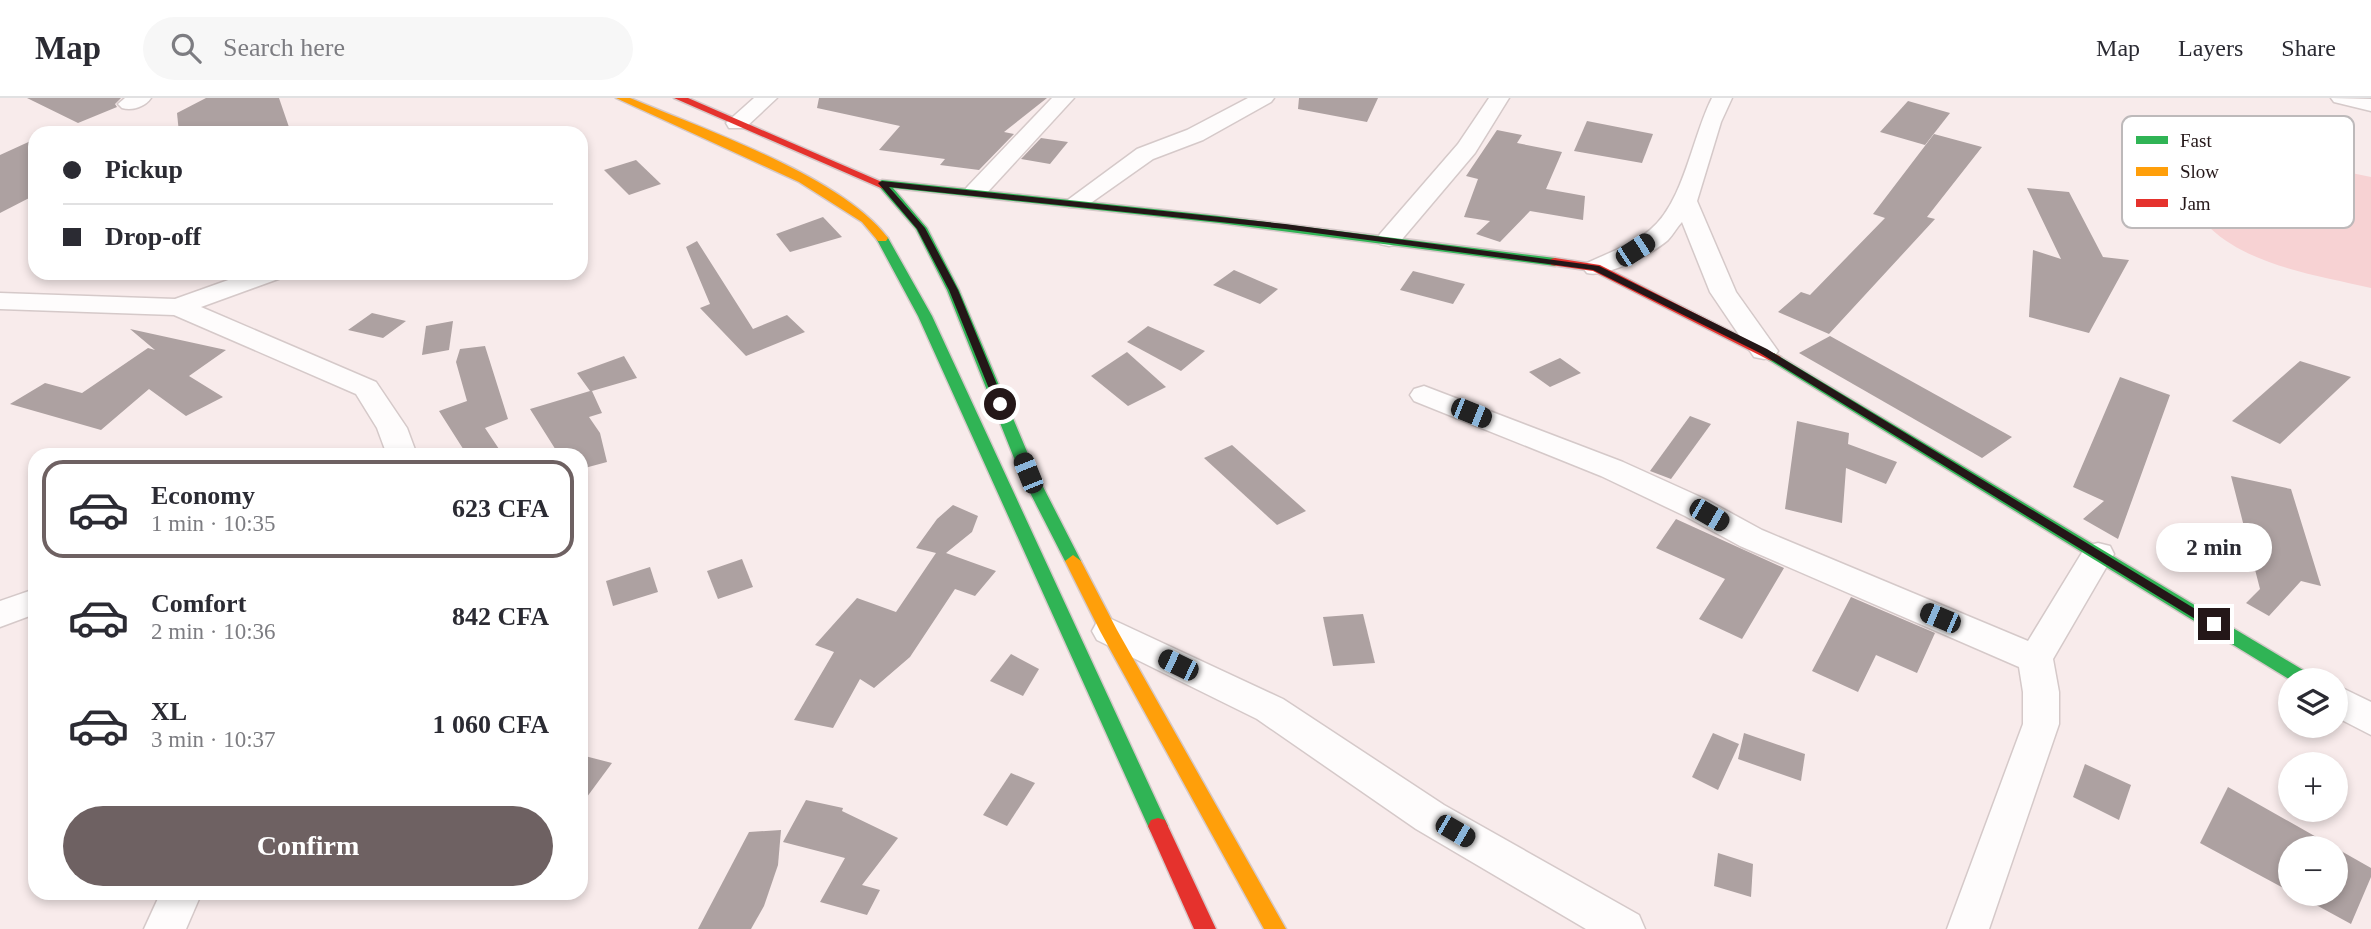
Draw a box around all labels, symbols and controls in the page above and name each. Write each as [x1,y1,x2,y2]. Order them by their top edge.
search box [143,17,633,80]
icon: search [167,29,205,67]
text: Map [35,30,101,66]
text: Search here [223,33,345,62]
text: Map [2096,35,2140,61]
text: Layers [2178,35,2243,61]
text: Share [2281,35,2336,61]
legend [2122,116,2354,228]
text: Fast [2180,130,2212,151]
text: Pickup [105,155,183,184]
text: Slow [2180,161,2219,182]
text: Jam [2180,193,2211,214]
text: Drop-off [105,222,201,251]
car [1612,230,1659,270]
route start [984,388,1016,420]
car [1448,395,1495,431]
car [1011,450,1046,496]
icon: car [67,478,130,541]
text: Economy [151,481,255,510]
text: 623 CFA [452,494,549,523]
car [1686,495,1733,535]
text: 1 min · 10:35 [151,511,276,536]
callout: 2 min [2156,522,2272,572]
text: 2 min [2186,535,2242,560]
icon: car [67,586,130,649]
text: Comfort [151,589,246,618]
car [1917,600,1964,636]
text: 842 CFA [452,602,549,631]
route end [2198,608,2230,640]
text: 2 min · 10:36 [151,619,276,644]
car [1155,646,1202,684]
map controls [2278,668,2348,906]
button: layers [2278,668,2348,738]
icon: car [67,694,130,757]
text: XL [151,697,187,726]
text: 1 060 CFA [432,710,549,739]
text: 3 min · 10:37 [151,727,276,752]
button: + [2278,752,2348,822]
button: Confirm [63,806,553,886]
car [1432,811,1479,851]
button: − [2278,836,2348,906]

